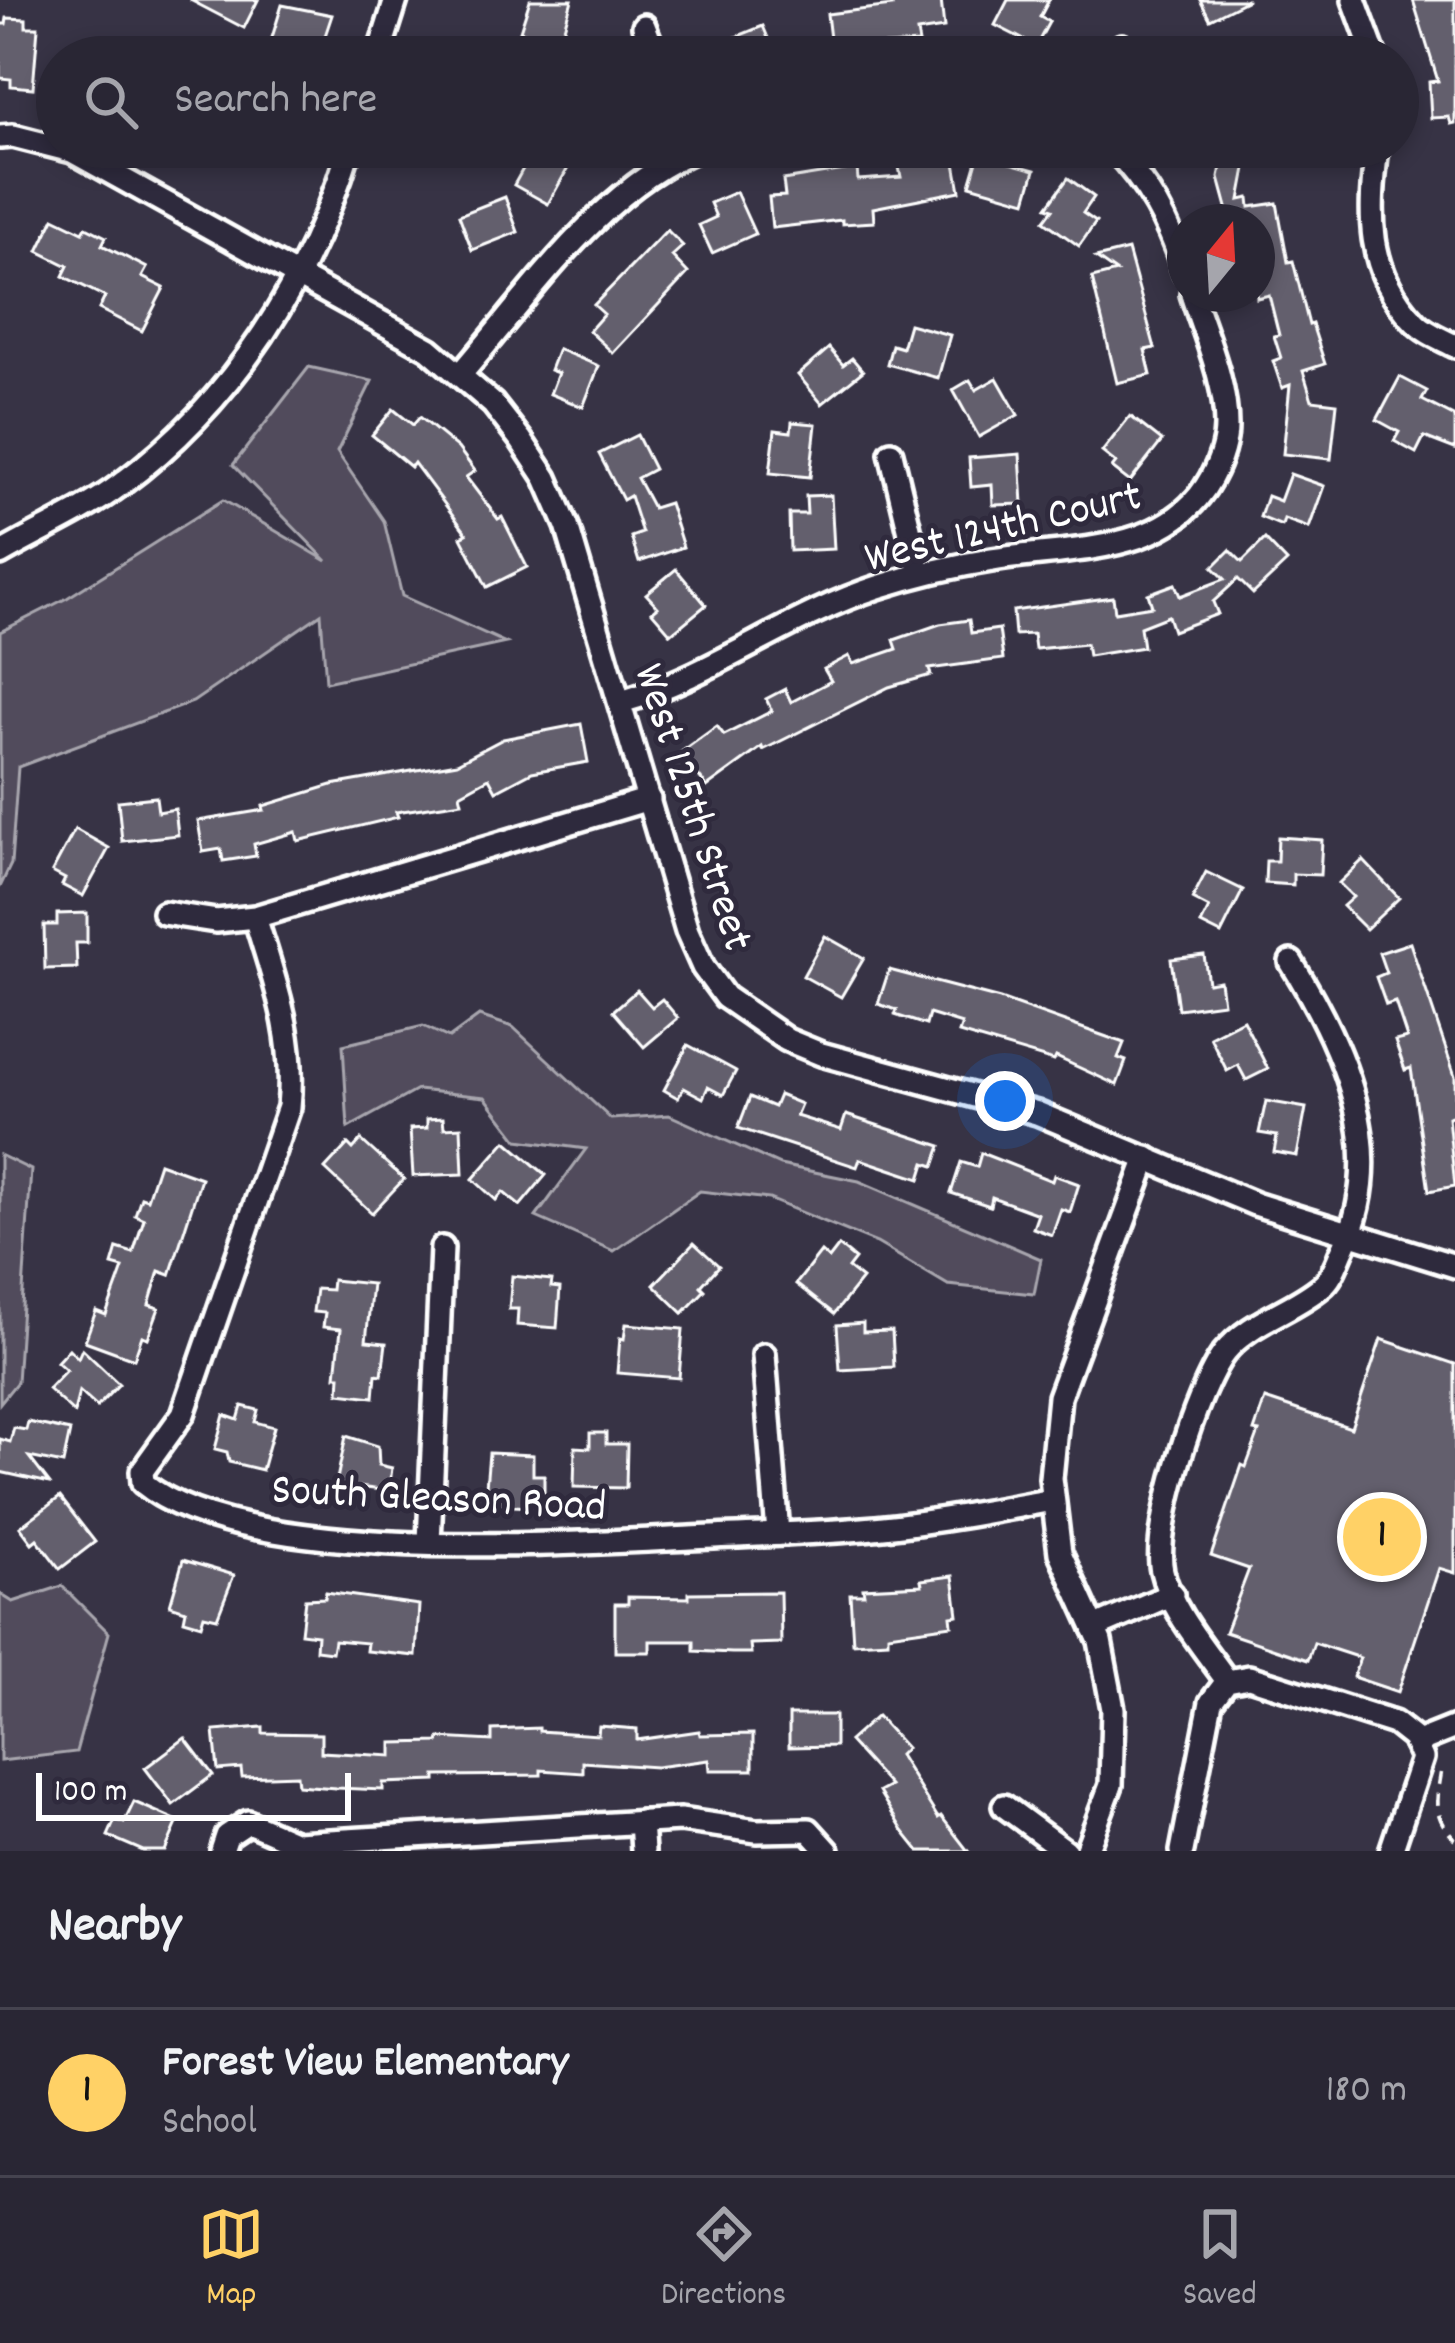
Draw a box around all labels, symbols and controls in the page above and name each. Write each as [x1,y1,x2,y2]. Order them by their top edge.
search box [36,36,1419,168]
icon: search [78,69,144,135]
text: Search here [174,70,377,134]
north arrow [1167,204,1275,312]
street label: West 124th Court [859,467,1148,593]
street label: West 125th Street [614,656,767,960]
your location [975,1071,1035,1131]
street label: South Gleason Road [270,1460,608,1542]
pin: 1 [1343,1492,1421,1582]
scale bar [36,1767,351,1820]
text: 100 m [54,1770,127,1817]
text: Nearby [48,1893,181,1965]
text: Forest View Elementary [162,2033,569,2097]
text: 1 [83,2065,91,2120]
text: 180 m [1326,2065,1407,2120]
text: School [162,2097,257,2152]
tab: Map [198,2201,264,2320]
tab: Directions [661,2201,786,2320]
tab: Saved [1183,2201,1257,2320]

